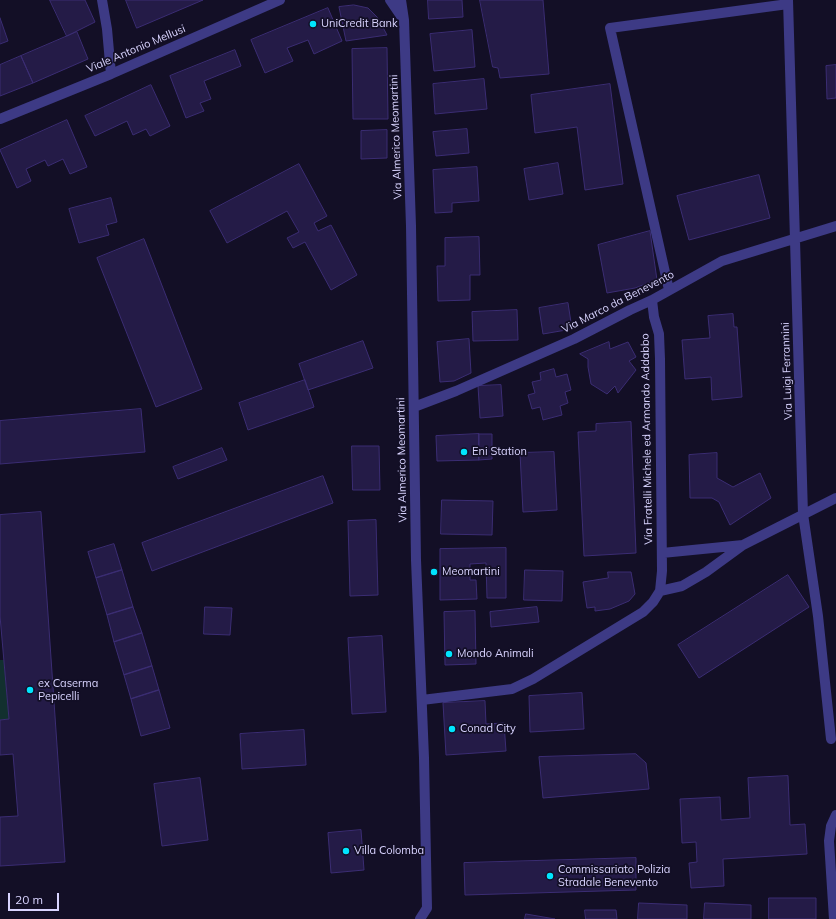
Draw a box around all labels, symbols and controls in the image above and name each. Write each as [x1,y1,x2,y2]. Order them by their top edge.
place label: UniCredit Bank [321,17,398,31]
marker: UniCredit Bank [308,19,318,29]
street label: Viale Antonio Mellusi [85,22,187,76]
street label: Via Almerico Meomartini [387,74,405,200]
street label: Via Marco da Benevento [560,268,676,336]
street label: Via Luigi Ferrannini [779,322,795,420]
street label: Via Fratelli Michele ed Armando Addabbo [639,333,655,545]
street label: Via Almerico Meomartini [394,397,410,523]
place label: Eni Station [472,445,527,459]
marker: Eni Station [459,447,469,457]
place label: Meomartini [442,565,500,579]
marker: Meomartini [429,567,439,577]
place label: Mondo Animali [457,647,534,661]
marker: Mondo Animali [444,649,454,659]
place label: ex Caserma Pepicelli [38,677,98,703]
marker: ex Caserma Pepicelli [25,685,35,695]
place label: Conad City [460,722,516,736]
marker: Conad City [447,724,457,734]
place label: Villa Colomba [354,844,424,858]
marker: Villa Colomba [341,846,351,856]
place label: Commissariato Polizia Stradale Benevento [558,863,670,889]
marker: Commissariato Polizia Stradale Benevento [545,871,555,881]
scale bar [10,885,61,911]
text: 20 m [15,892,43,907]

